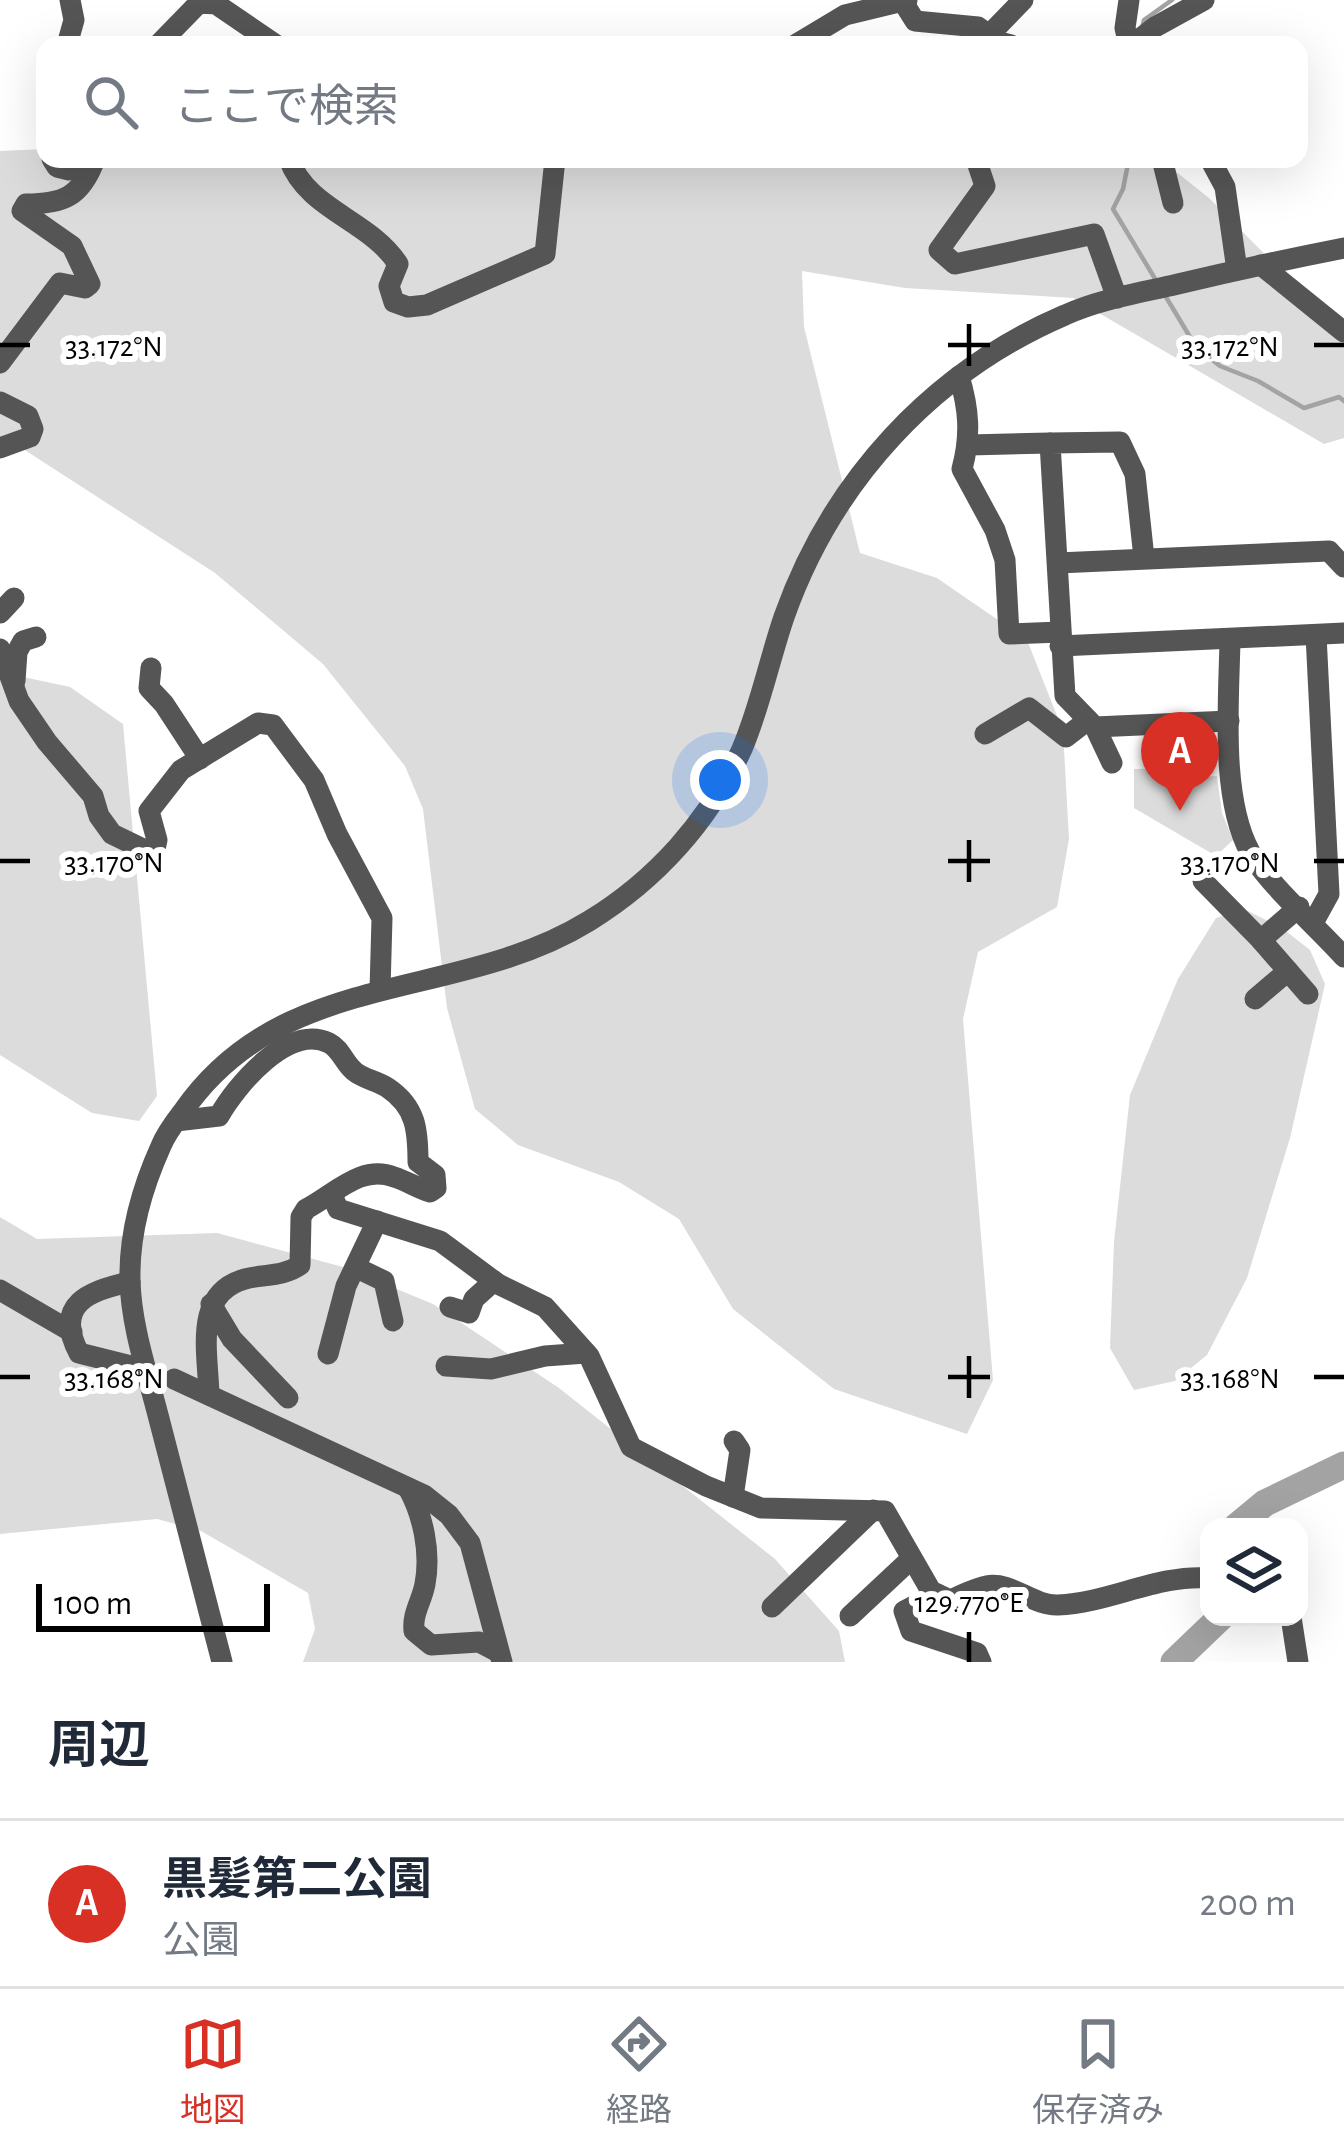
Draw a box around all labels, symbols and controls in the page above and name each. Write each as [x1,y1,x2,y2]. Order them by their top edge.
search box [36,36,1308,168]
icon: search [78,69,144,135]
text: ここで検索 [174,85,399,130]
text: 33.172°N [65,332,163,362]
text: 33.172°N [1181,332,1279,362]
pin: A [1141,712,1219,811]
your location [690,750,750,810]
text: 33.170°N [64,848,164,878]
text: 33.170°N [1180,848,1280,878]
text: 33.168°N [64,1364,164,1394]
text: 33.168°N [1180,1364,1280,1394]
map controls [1200,1518,1308,1626]
button: layers [1200,1518,1308,1626]
scale bar [36,1578,270,1631]
text: 100 m [54,1588,132,1621]
text: 129.770°E [914,1588,1024,1618]
text: 周辺 [48,1721,150,1772]
text: 黒髪第二公園 [162,1858,432,1903]
text: A [75,1884,99,1923]
text: 200 m [1199,1884,1296,1923]
text: 公園 [162,1922,240,1961]
tab: 地図 [180,2011,246,2132]
tab: 経路 [606,2011,672,2132]
tab: 保存済み [1032,2011,1164,2132]

